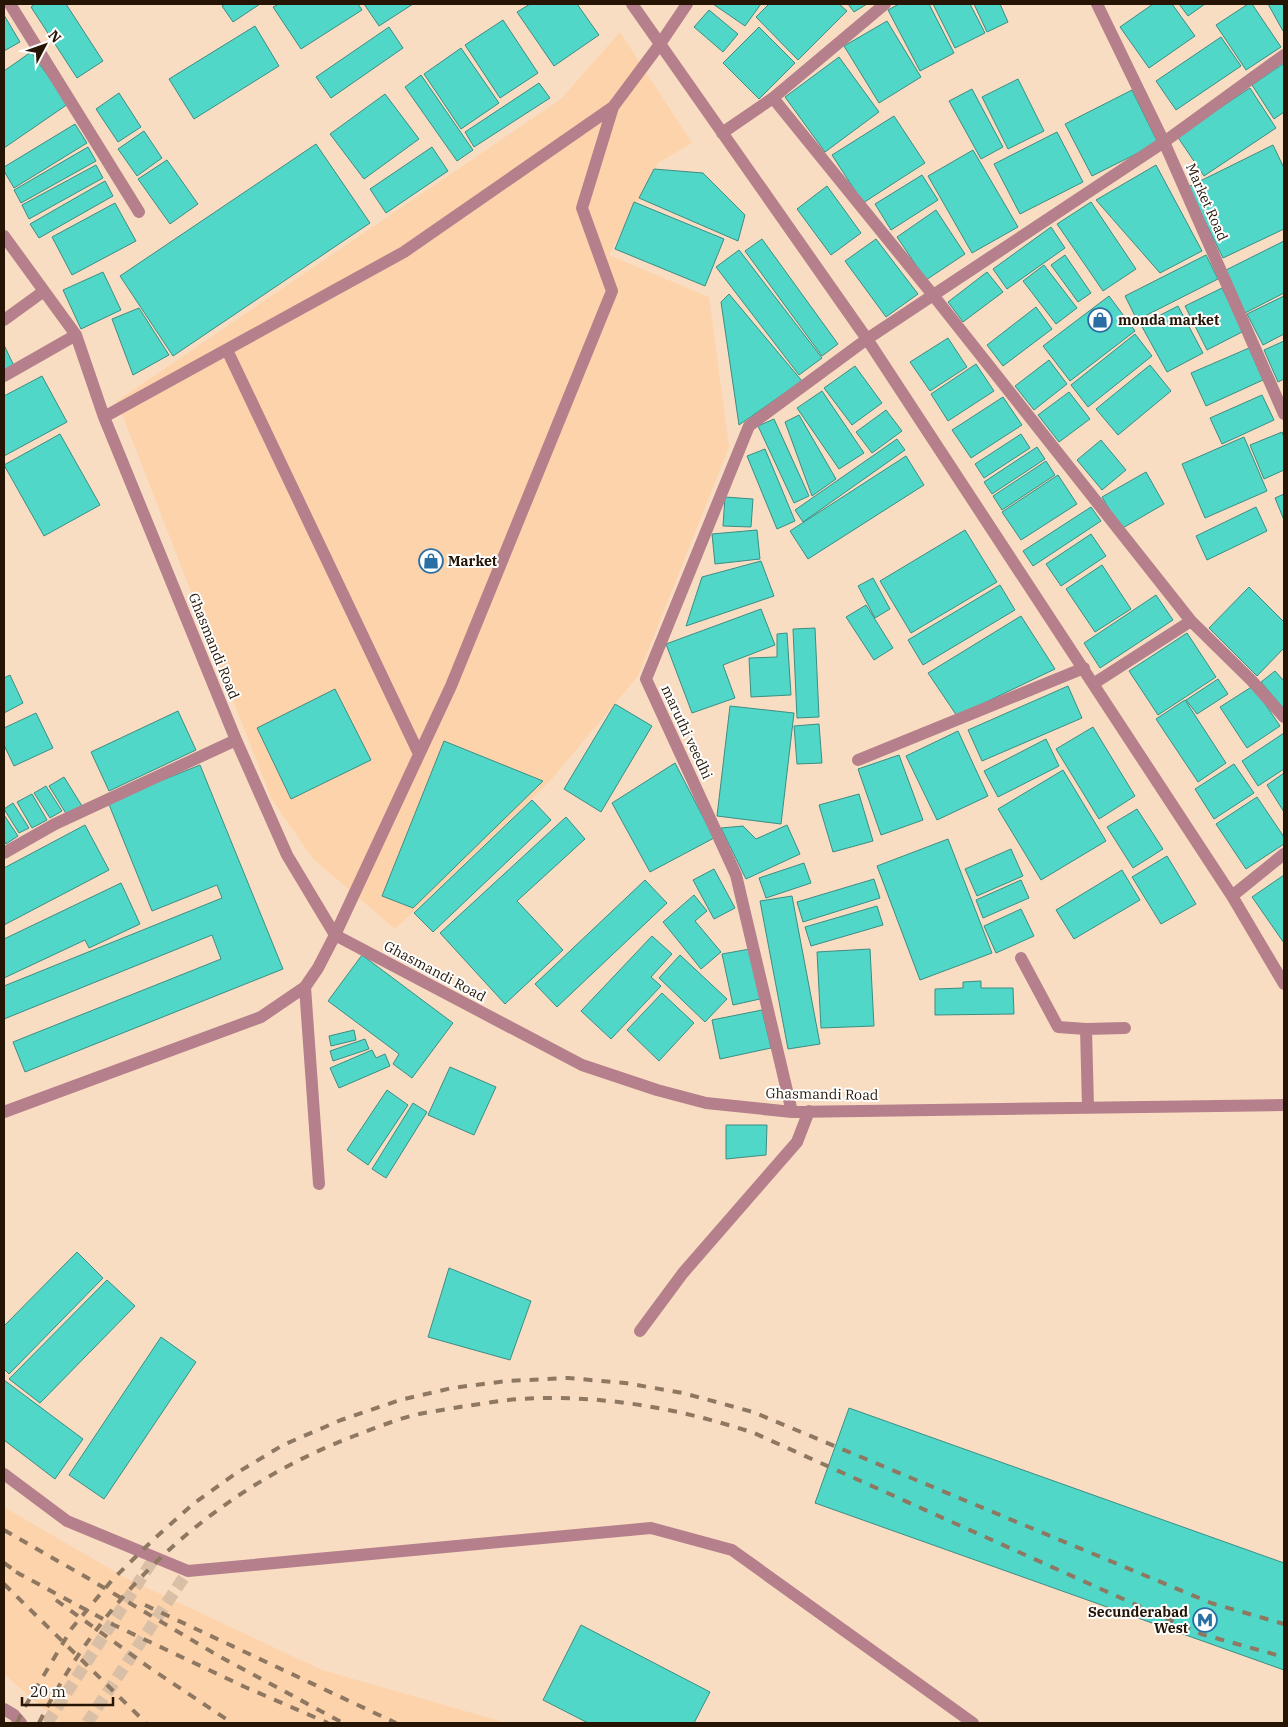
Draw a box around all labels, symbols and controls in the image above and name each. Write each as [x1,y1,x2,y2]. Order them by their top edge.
north arrow [20,20,70,70]
text: N [44,26,65,47]
street label: Market Road [1182,160,1232,244]
shop icon: monda market [1087,307,1113,333]
place label: monda market [1118,311,1219,329]
shop icon: Market [418,548,444,574]
place label: Market [448,552,497,570]
street label: Ghasmandi Road [185,590,244,702]
street label: maruthi veedhi [657,682,717,782]
street label: Ghasmandi Road [381,937,489,1006]
street label: Ghasmandi Road [765,1084,879,1104]
place label: Secunderabad West [1088,1603,1188,1637]
metro station icon: Secunderabad West [1192,1607,1218,1633]
scale bar [22,1674,114,1706]
text: 20 m [30,1682,66,1701]

